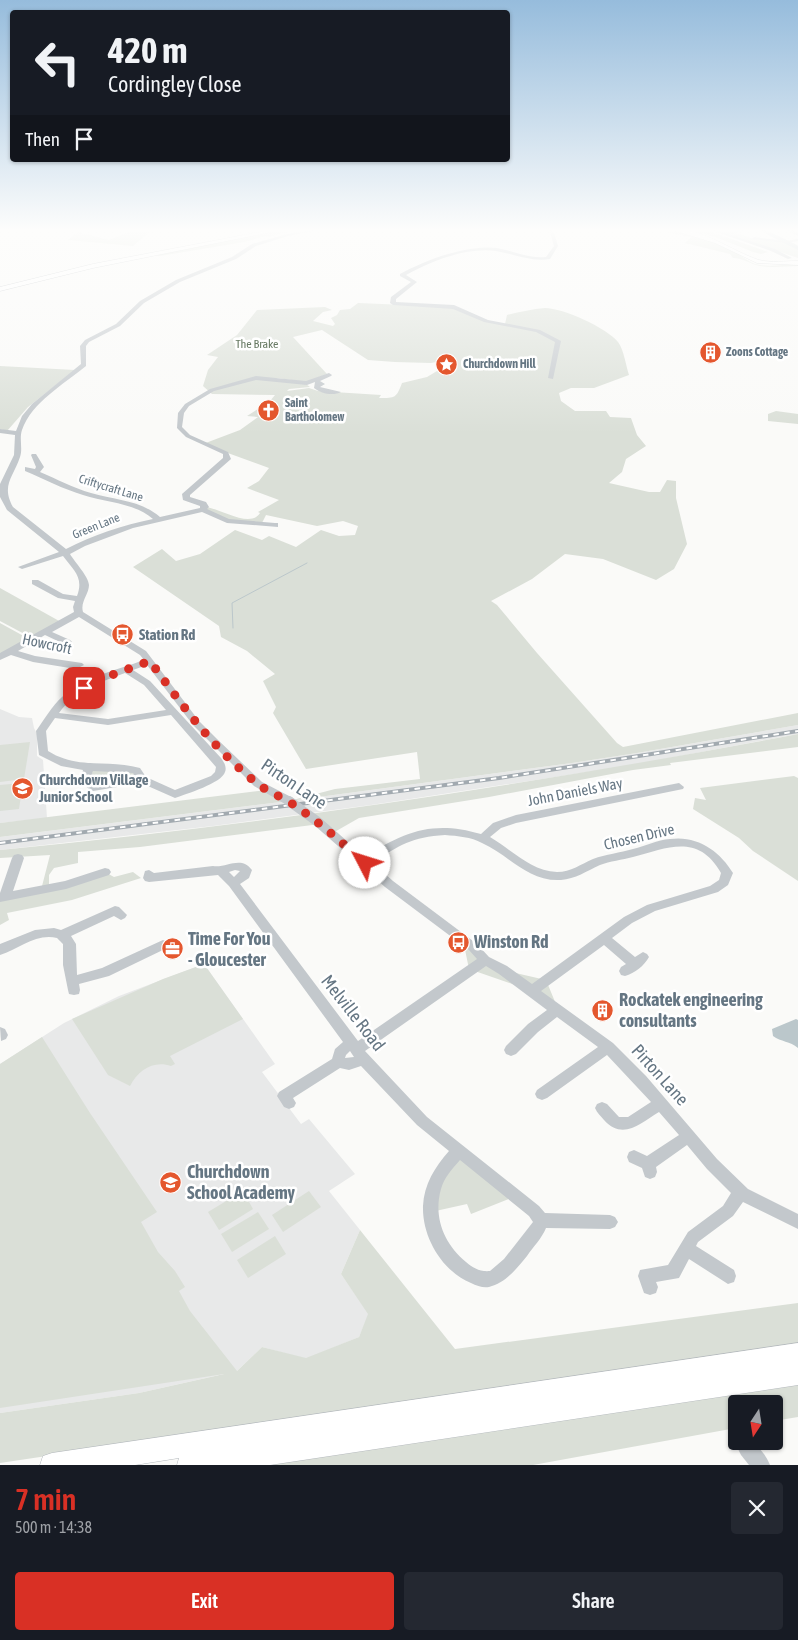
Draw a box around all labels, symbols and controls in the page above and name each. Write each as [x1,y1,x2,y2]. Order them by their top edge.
icon: left [25,30,90,95]
text: 420 m [108,30,187,70]
text: Cordingley Close [108,71,241,97]
icon: arrive [70,125,98,153]
text: Then [25,128,60,150]
park label: The Brake [236,337,279,351]
building icon: Zoons Cottage [698,340,722,364]
place label: Zoons Cottage [726,345,789,359]
place icon: Churchdown Hill [435,352,459,376]
place label: Churchdown Hill [463,357,537,371]
place label: Saint Bartholomew [285,396,345,424]
church icon: Saint Bartholomew [257,398,281,422]
street label: Criftycraft Lane [77,472,145,504]
street label: Green Lane [70,510,122,542]
bus stop icon: Station Rd [111,623,135,647]
place label: Station Rd [139,626,195,643]
street label: Howcroft [21,630,73,657]
pin [63,667,105,709]
icon: arrive [70,674,98,702]
street label: Pirton Lane [257,754,331,813]
place label: Churchdown Village Junior School [38,771,149,805]
street label: John Daniels Way [526,774,624,809]
school or university icon: Churchdown Village Junior School [11,777,35,801]
street label: Chosen Drive [602,820,676,853]
position arrow [338,836,390,888]
place label: Time For You - Gloucester [188,928,271,970]
bus stop icon: Winston Rd [446,930,470,954]
place label: Winston Rd [473,931,548,952]
office icon: Time For You - Gloucester [160,937,184,961]
street label: Melville Road [317,970,390,1055]
place label: Rockatek engineering consultants [619,989,763,1031]
building icon: Rockatek engineering consultants [591,998,615,1022]
street label: Pirton Lane [628,1040,693,1109]
place label: Churchdown School Academy [187,1161,296,1203]
school or university icon: Churchdown School Academy [159,1170,183,1194]
north arrow [728,1395,782,1450]
map controls [728,1395,783,1450]
text: 7 min [15,1482,76,1516]
button: close [731,1482,783,1534]
text: 500 m · 14:38 [15,1518,92,1536]
button: Exit [15,1572,394,1630]
button: Share [404,1572,783,1630]

